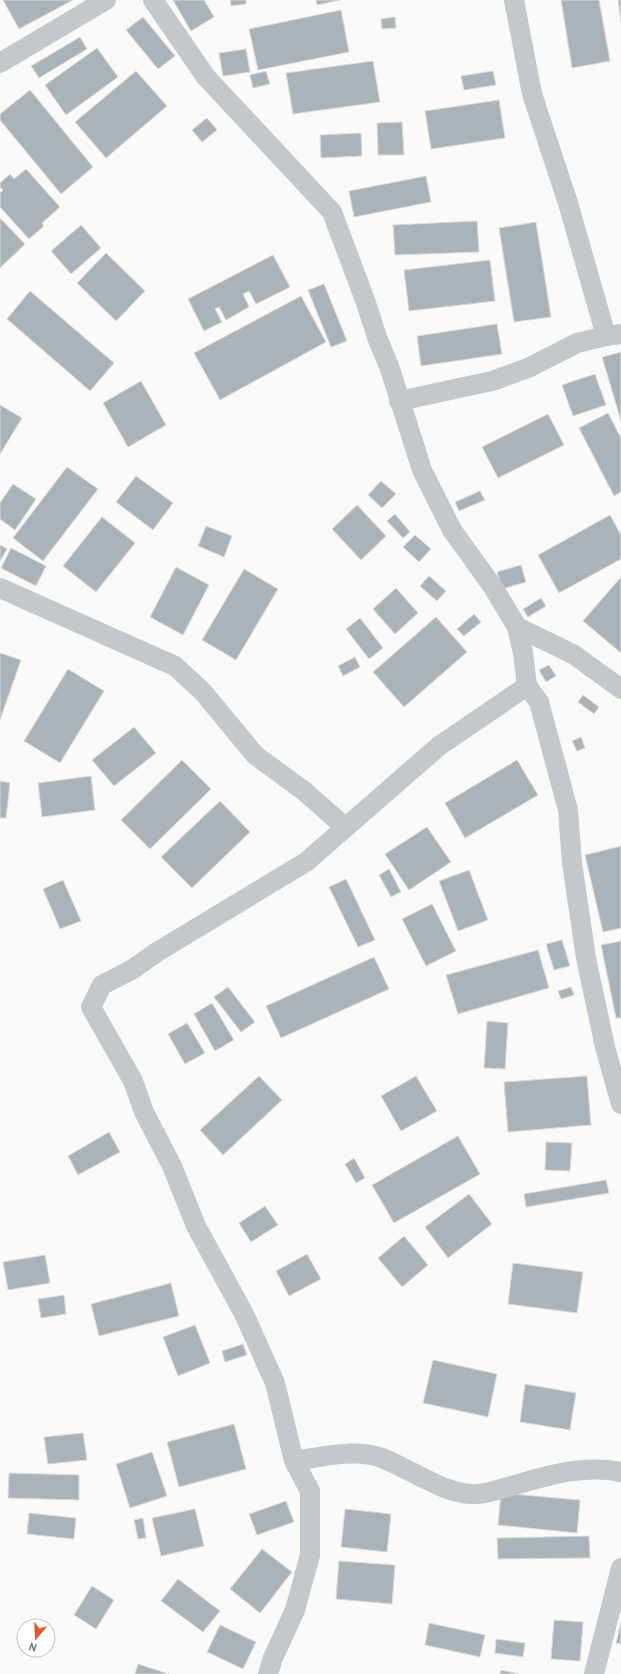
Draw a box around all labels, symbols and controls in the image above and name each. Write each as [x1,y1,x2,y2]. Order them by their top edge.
north arrow [16,1618,56,1658]
text: N [27,1640,38,1655]

